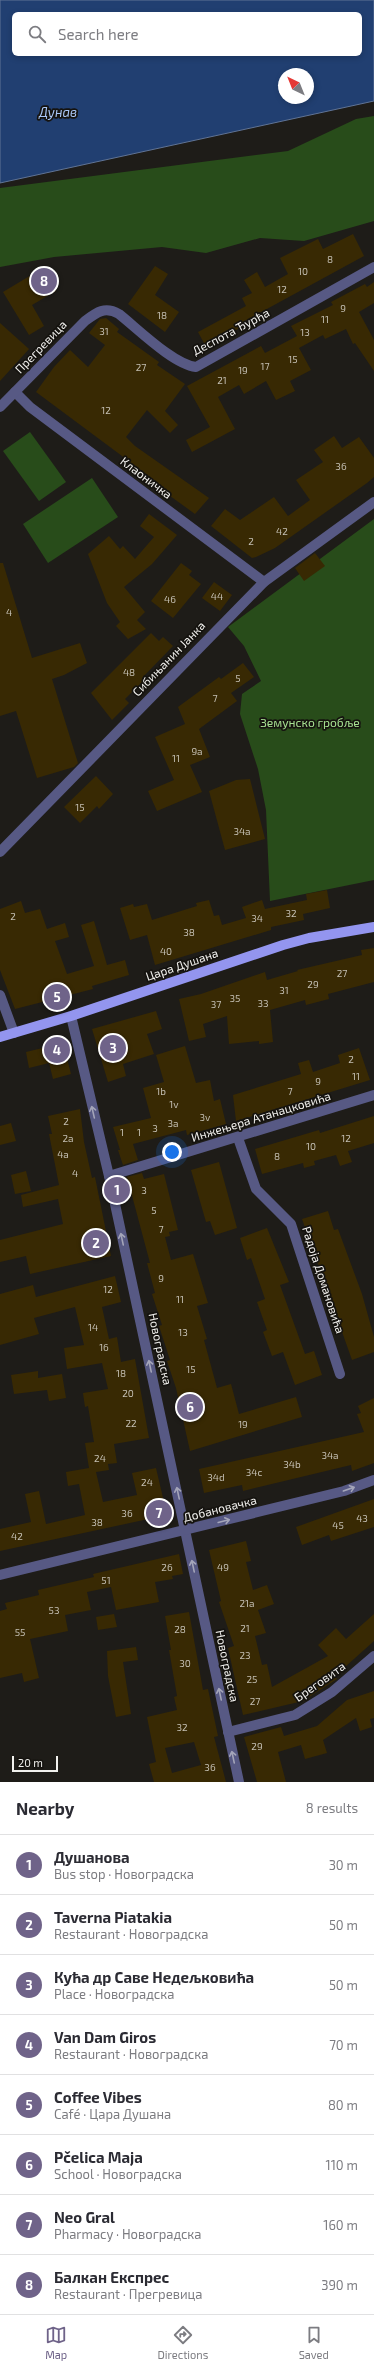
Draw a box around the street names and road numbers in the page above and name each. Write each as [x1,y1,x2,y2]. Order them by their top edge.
street label: Деспота Ђурђа [189,305,272,358]
street label: Прегревица [12,317,69,376]
street label: Клаоничка [118,453,175,501]
street label: Сибињанин Јанка [129,618,208,699]
street label: Цара Душана [144,945,220,984]
street label: Инжењера Атанацковића [189,1088,332,1144]
street label: Радоја Домановића [299,1224,348,1335]
street label: Новоградска [146,1311,175,1386]
street label: Добановачка [182,1492,258,1524]
street label: Новоградска [213,1628,242,1703]
street label: Бреговита [291,1658,348,1704]

